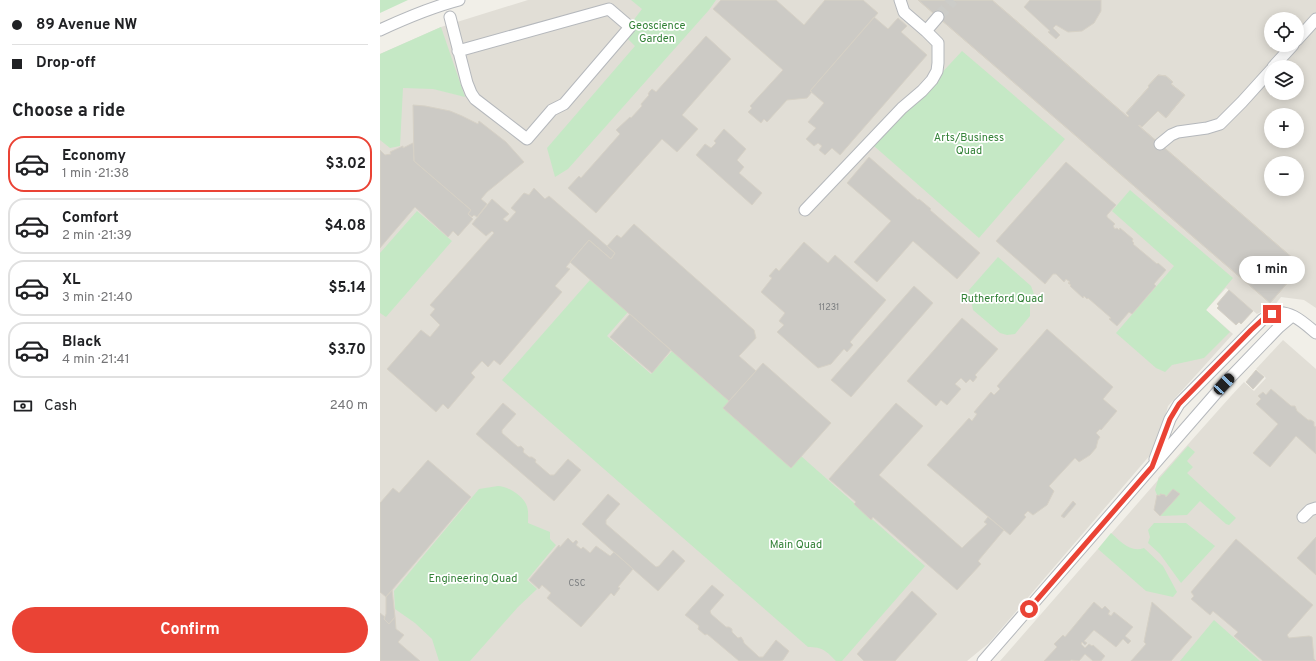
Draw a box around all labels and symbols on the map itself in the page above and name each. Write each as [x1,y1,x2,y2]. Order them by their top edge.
park label: Geoscience Garden [629,19,686,46]
park label: Arts/Business Quad [934,131,1004,158]
callout: 1 min [1239,256,1305,284]
park label: Rutherford Quad [961,292,1043,306]
house number: 11231 [819,302,839,313]
route end [1263,305,1281,323]
car [1211,371,1237,397]
park label: Main Quad [770,538,822,552]
park label: Engineering Quad [429,572,517,586]
house number: CSC [569,578,586,589]
route start [1020,600,1038,618]

